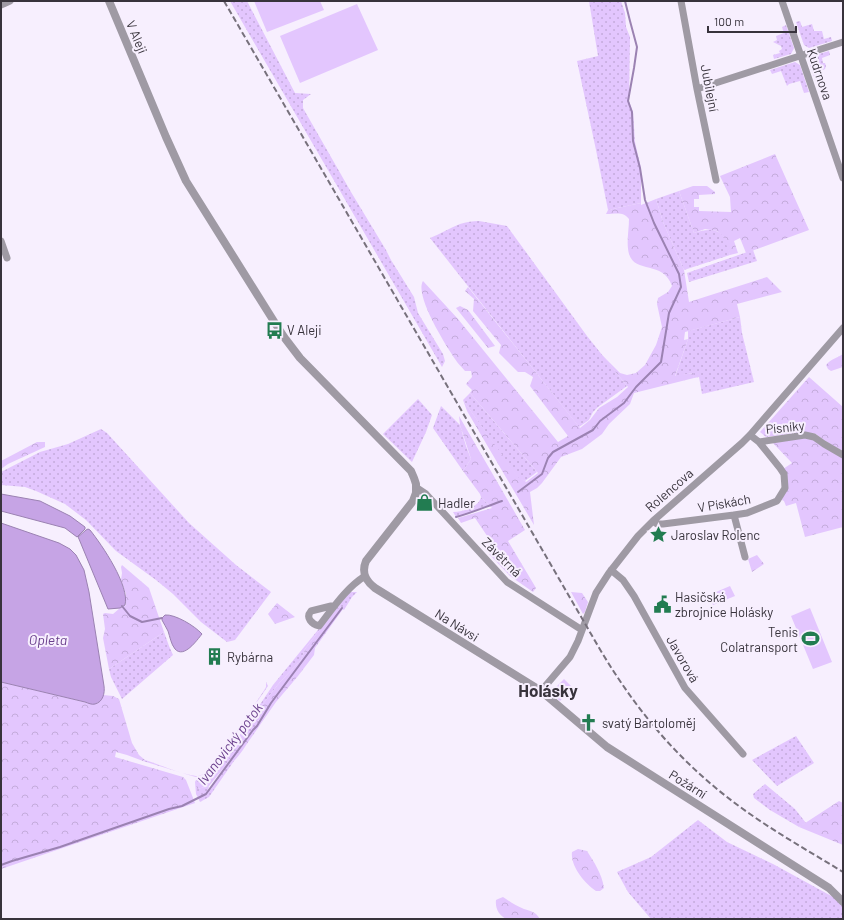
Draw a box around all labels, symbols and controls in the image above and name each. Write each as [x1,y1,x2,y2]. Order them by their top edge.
scale bar [708,8,796,34]
text: 100 m [714,14,744,28]
street label: V Aleji [123,18,151,56]
street label: Kudrnova [804,46,836,102]
street label: Jubilejní [698,63,722,113]
bus stop icon: V Aleji [264,320,284,340]
place label: V Aleji [287,322,322,338]
street label: Písníky [765,417,805,437]
street label: Rolencova [642,465,696,515]
street label: V Pískách [696,490,752,516]
shop icon: Hadler [415,493,435,513]
place label: Hadler [438,495,475,511]
place icon: Jaroslav Rolenc [648,525,668,545]
place label: Jaroslav Rolenc [671,527,760,543]
street label: Závětrná [479,534,525,580]
place label: Hasičská zbrojnice Holásky [675,589,773,620]
public building icon: Hasičská zbrojnice Holásky [652,594,672,614]
street label: Na Návsi [432,605,482,645]
place label: Tenis Colatransport [720,624,798,655]
sports icon: Tenis Colatransport [801,629,821,649]
water label: Opleta [29,631,67,648]
street label: Javorová [663,633,703,685]
building icon: Rybárna [204,647,224,667]
place label: Rybárna [227,649,273,665]
district label: Holásky [518,680,578,700]
water label: Ivanovický potok [193,699,266,788]
church icon: svatý Bartoloměj [579,713,599,733]
place label: svatý Bartoloměj [602,715,696,731]
street label: Požární [666,766,710,802]

